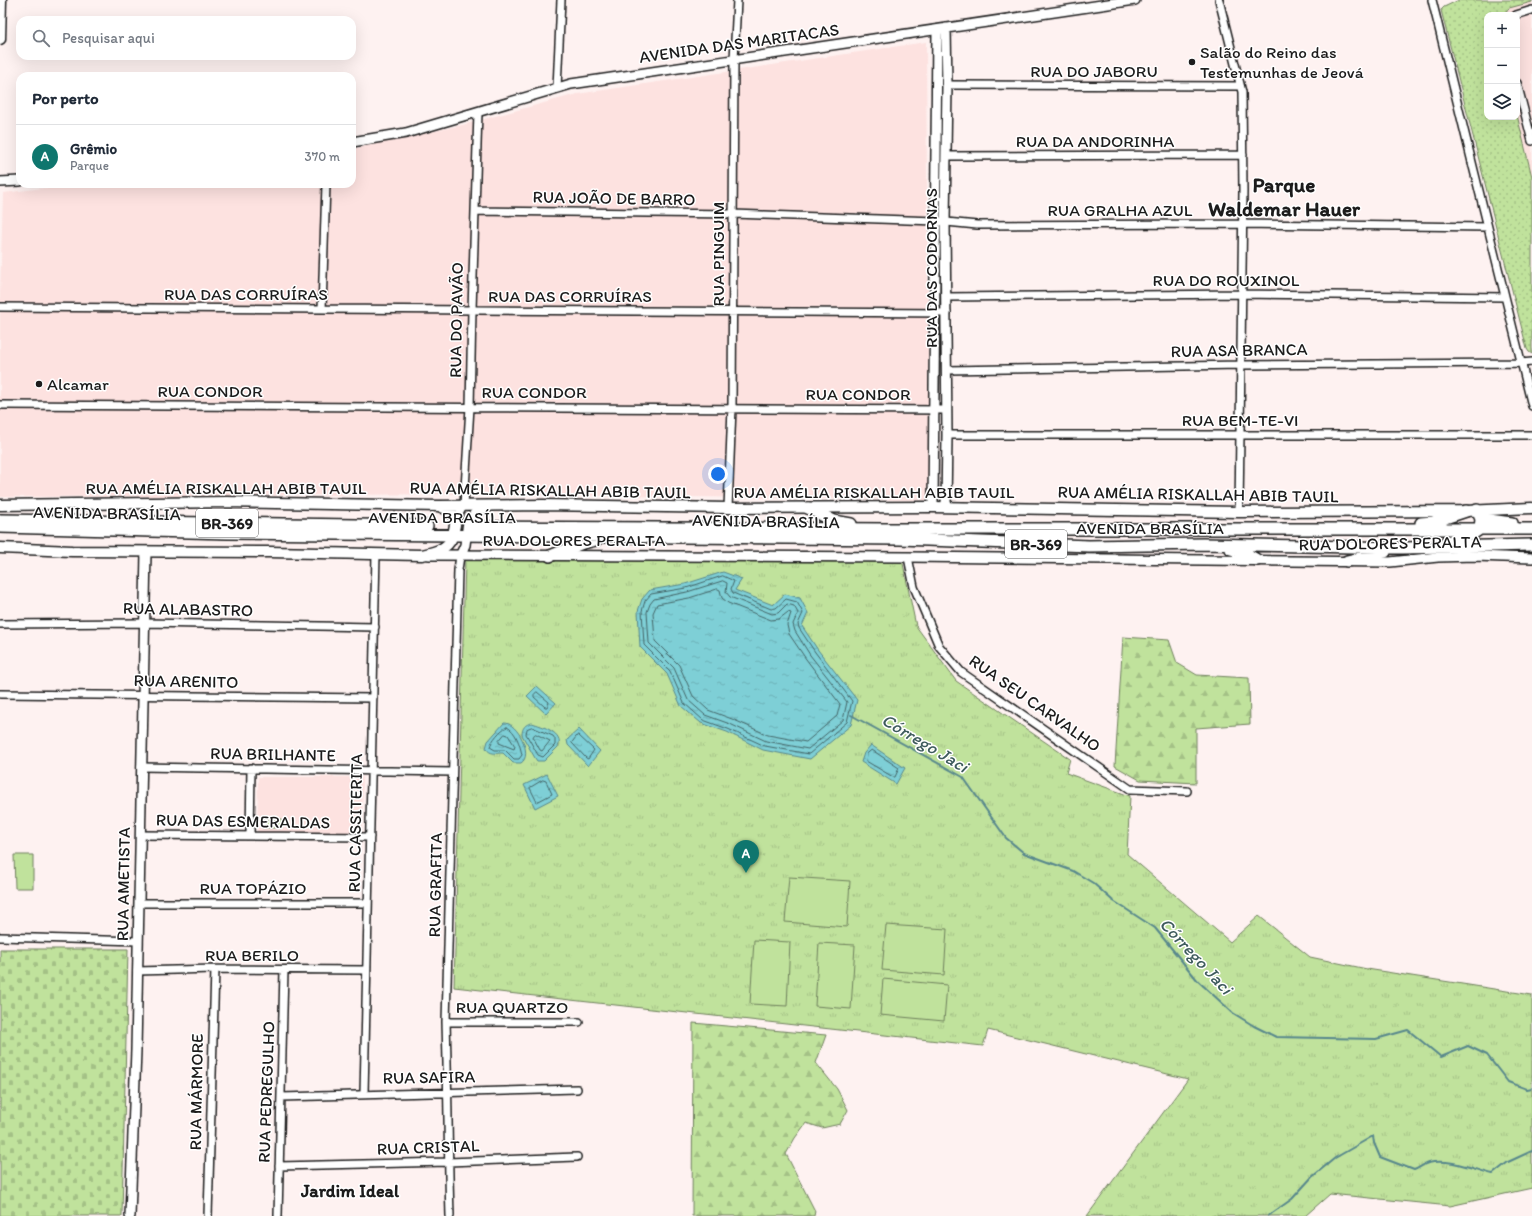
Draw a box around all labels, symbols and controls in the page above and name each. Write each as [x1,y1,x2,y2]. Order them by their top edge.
map controls [1484,12,1520,120]
button: + [1484,12,1520,48]
search box [16,16,356,60]
street label: AVENIDA DAS MARITACAS [638,19,840,67]
icon: search [30,27,52,49]
text: Pesquisar aqui [62,29,155,47]
place label: Salão do Reino das Testemunhas de Jeová [1200,42,1364,82]
button: − [1484,48,1520,84]
marker: Salão do Reino das Testemunhas de Jeová [1187,57,1197,67]
street label: RUA DO JABORU [1030,61,1158,81]
button: layers [1484,84,1520,120]
text: Por perto [32,88,99,108]
street label: RUA DA ANDORINHA [1016,131,1174,151]
text: Grêmio [70,140,117,158]
text: A [41,149,49,164]
text: 370 m [305,149,340,164]
text: Parque [70,158,109,173]
district label: Parque Waldemar Hauer [1208,172,1361,221]
street label: RUA JOÃO DE BARRO [532,187,696,209]
street label: RUA DAS CODORNAS [921,188,941,348]
street label: RUA GRALHA AZUL [1048,200,1193,220]
street label: RUA PINGUIM [708,202,728,306]
street label: RUA DO PAVÃO [445,262,467,378]
street label: RUA DO ROUXINOL [1153,270,1300,290]
street label: RUA DAS CORRUÍRAS [164,284,328,304]
street label: RUA DAS CORRUÍRAS [488,286,652,306]
street label: RUA ASA BRANCA [1170,339,1308,361]
place label: Alcamar [47,374,109,394]
marker: Alcamar [34,379,44,389]
street label: RUA CONDOR [157,381,263,401]
street label: RUA CONDOR [481,382,587,402]
street label: RUA CONDOR [805,384,911,404]
street label: RUA BEM-TE-VI [1182,410,1298,430]
your location [708,464,728,484]
street label: RUA AMÉLIA RISKALLAH ABIB TAUIL [86,478,367,498]
street label: RUA AMÉLIA RISKALLAH ABIB TAUIL [409,478,691,502]
street label: RUA AMÉLIA RISKALLAH ABIB TAUIL [734,482,1015,502]
street label: RUA AMÉLIA RISKALLAH ABIB TAUIL [1057,482,1339,506]
street label: AVENIDA BRASÍLIA [33,502,181,524]
street label: AVENIDA BRASÍLIA [368,507,516,527]
road number: BR-369 [196,509,258,537]
street label: AVENIDA BRASÍLIA [692,510,840,532]
street label: AVENIDA BRASÍLIA [1076,518,1224,538]
street label: RUA DOLORES PERALTA [483,530,666,550]
road number: BR-369 [1005,530,1067,558]
street label: RUA DOLORES PERALTA [1298,531,1482,555]
street label: RUA ALABASTRO [123,598,253,620]
street label: RUA SEU CARVALHO [965,650,1105,756]
street label: RUA ARENITO [133,670,239,692]
water label: Córrego Jaci [878,709,974,779]
street label: RUA BRILHANTE [210,743,336,765]
street label: RUA CASSITERITA [344,753,366,893]
street label: RUA DAS ESMERALDAS [156,809,330,833]
street label: RUA AMETISTA [112,827,134,941]
street label: RUA GRAFITA [424,832,446,938]
pin: A [733,840,759,873]
street label: RUA TOPÁZIO [199,878,307,898]
water label: Córrego Jaci [1155,913,1239,1001]
street label: RUA BERILO [205,945,299,965]
street label: RUA QUARTZO [456,997,568,1017]
street label: RUA PEDREGULHO [254,1021,278,1163]
street label: RUA MÁRMORE [185,1033,207,1151]
street label: RUA SAFIRA [382,1066,476,1088]
street label: RUA CRISTAL [376,1135,480,1159]
district label: Jardim Ideal [300,1180,400,1202]

